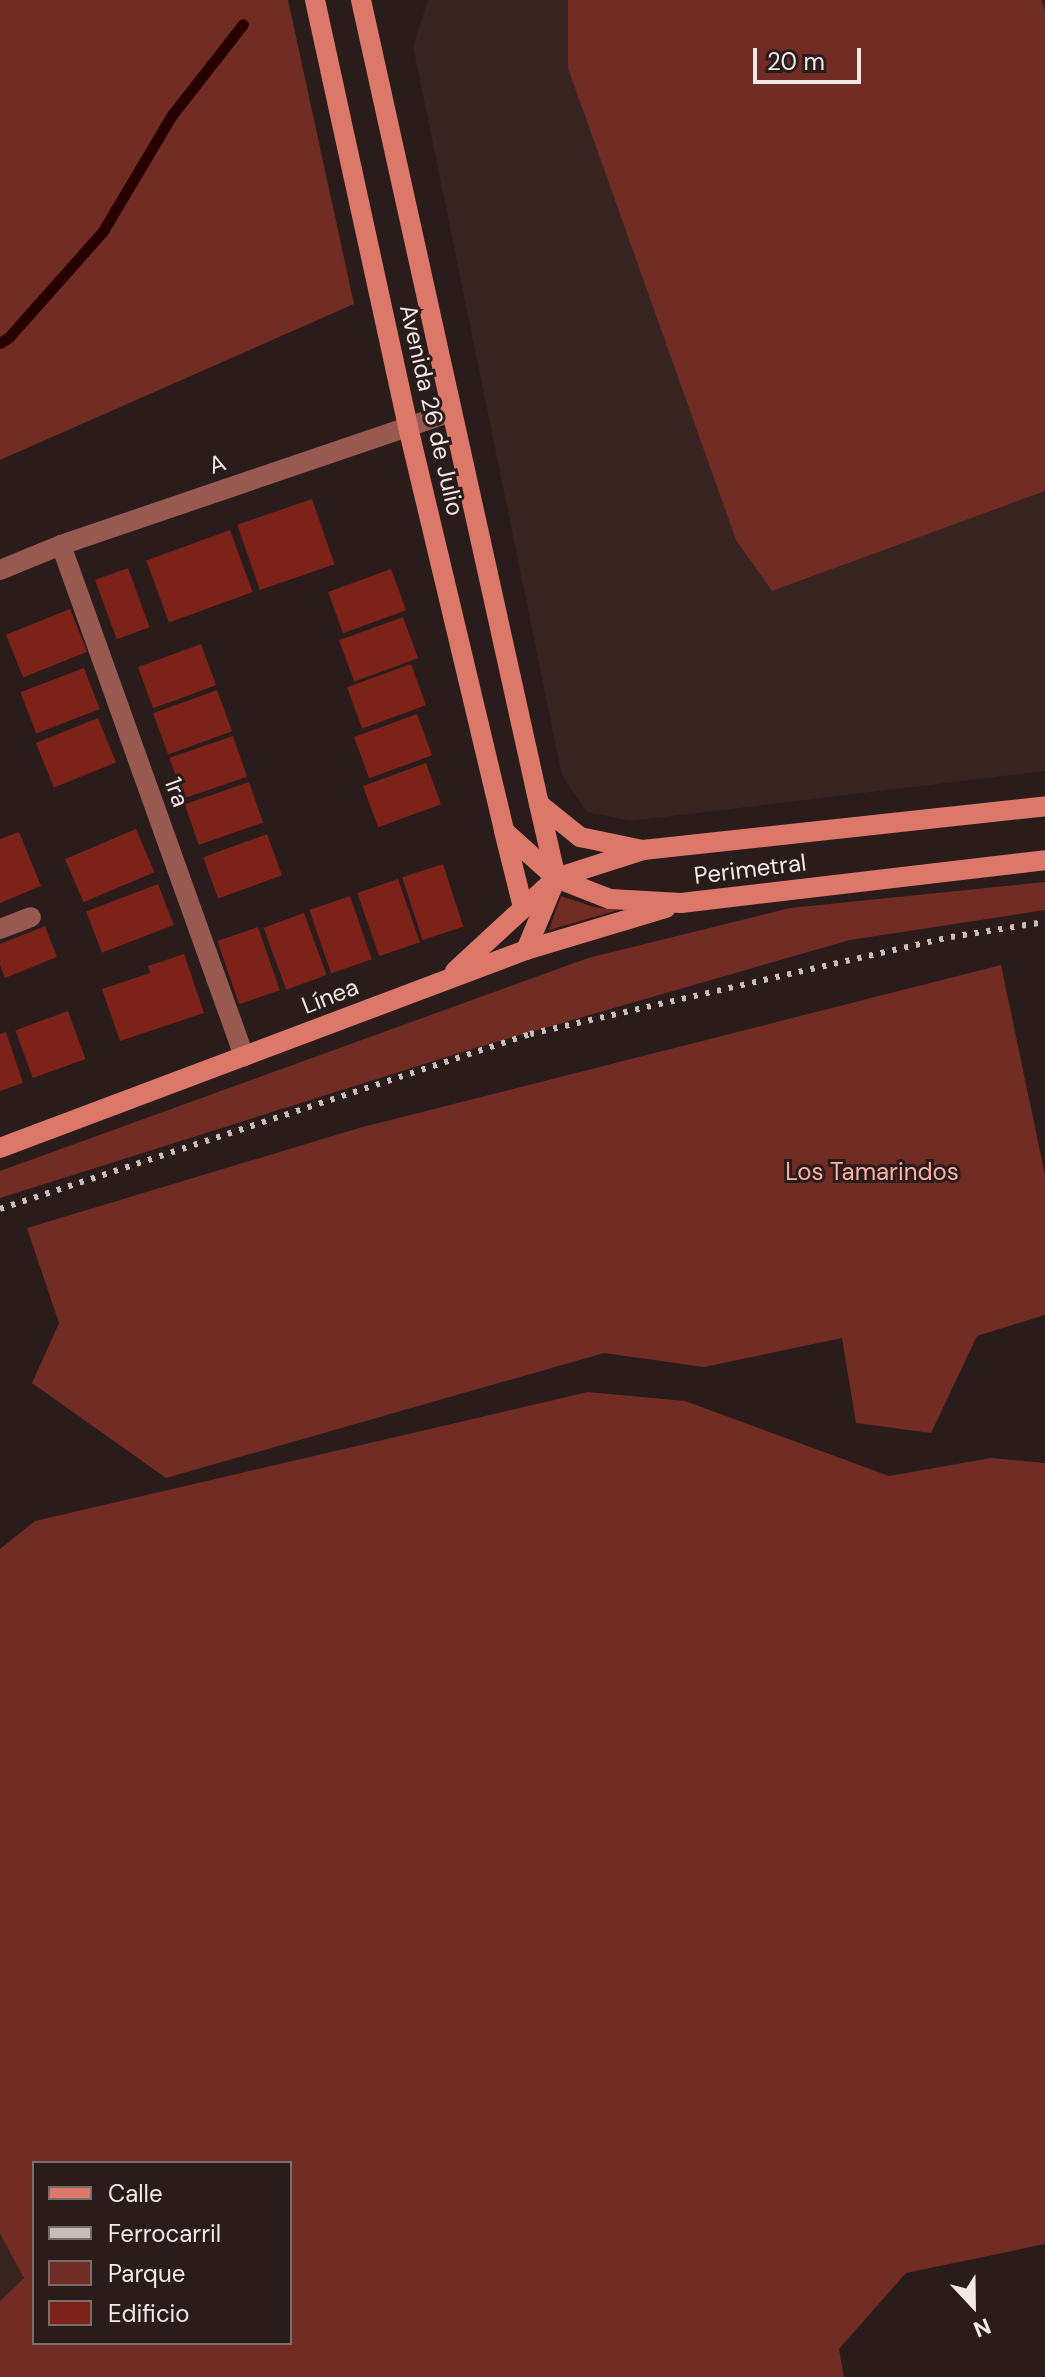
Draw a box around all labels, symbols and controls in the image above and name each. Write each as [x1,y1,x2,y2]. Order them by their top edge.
scale bar [757,32,865,82]
text: 20 m [767,46,825,77]
street label: Avenida 26 de Julio [394,302,470,518]
street label: A [205,448,229,480]
street label: 1ra [158,773,196,811]
street label: Perimetral [692,848,808,890]
street label: Línea [298,972,362,1020]
park label: Los Tamarindos [785,1158,959,1186]
legend [32,2161,292,2345]
text: Calle [108,2178,163,2209]
text: Ferrocarril [108,2218,221,2249]
text: Parque [108,2258,185,2289]
north arrow [933,2265,1013,2345]
text: Edificio [108,2298,190,2329]
text: N [969,2311,995,2344]

